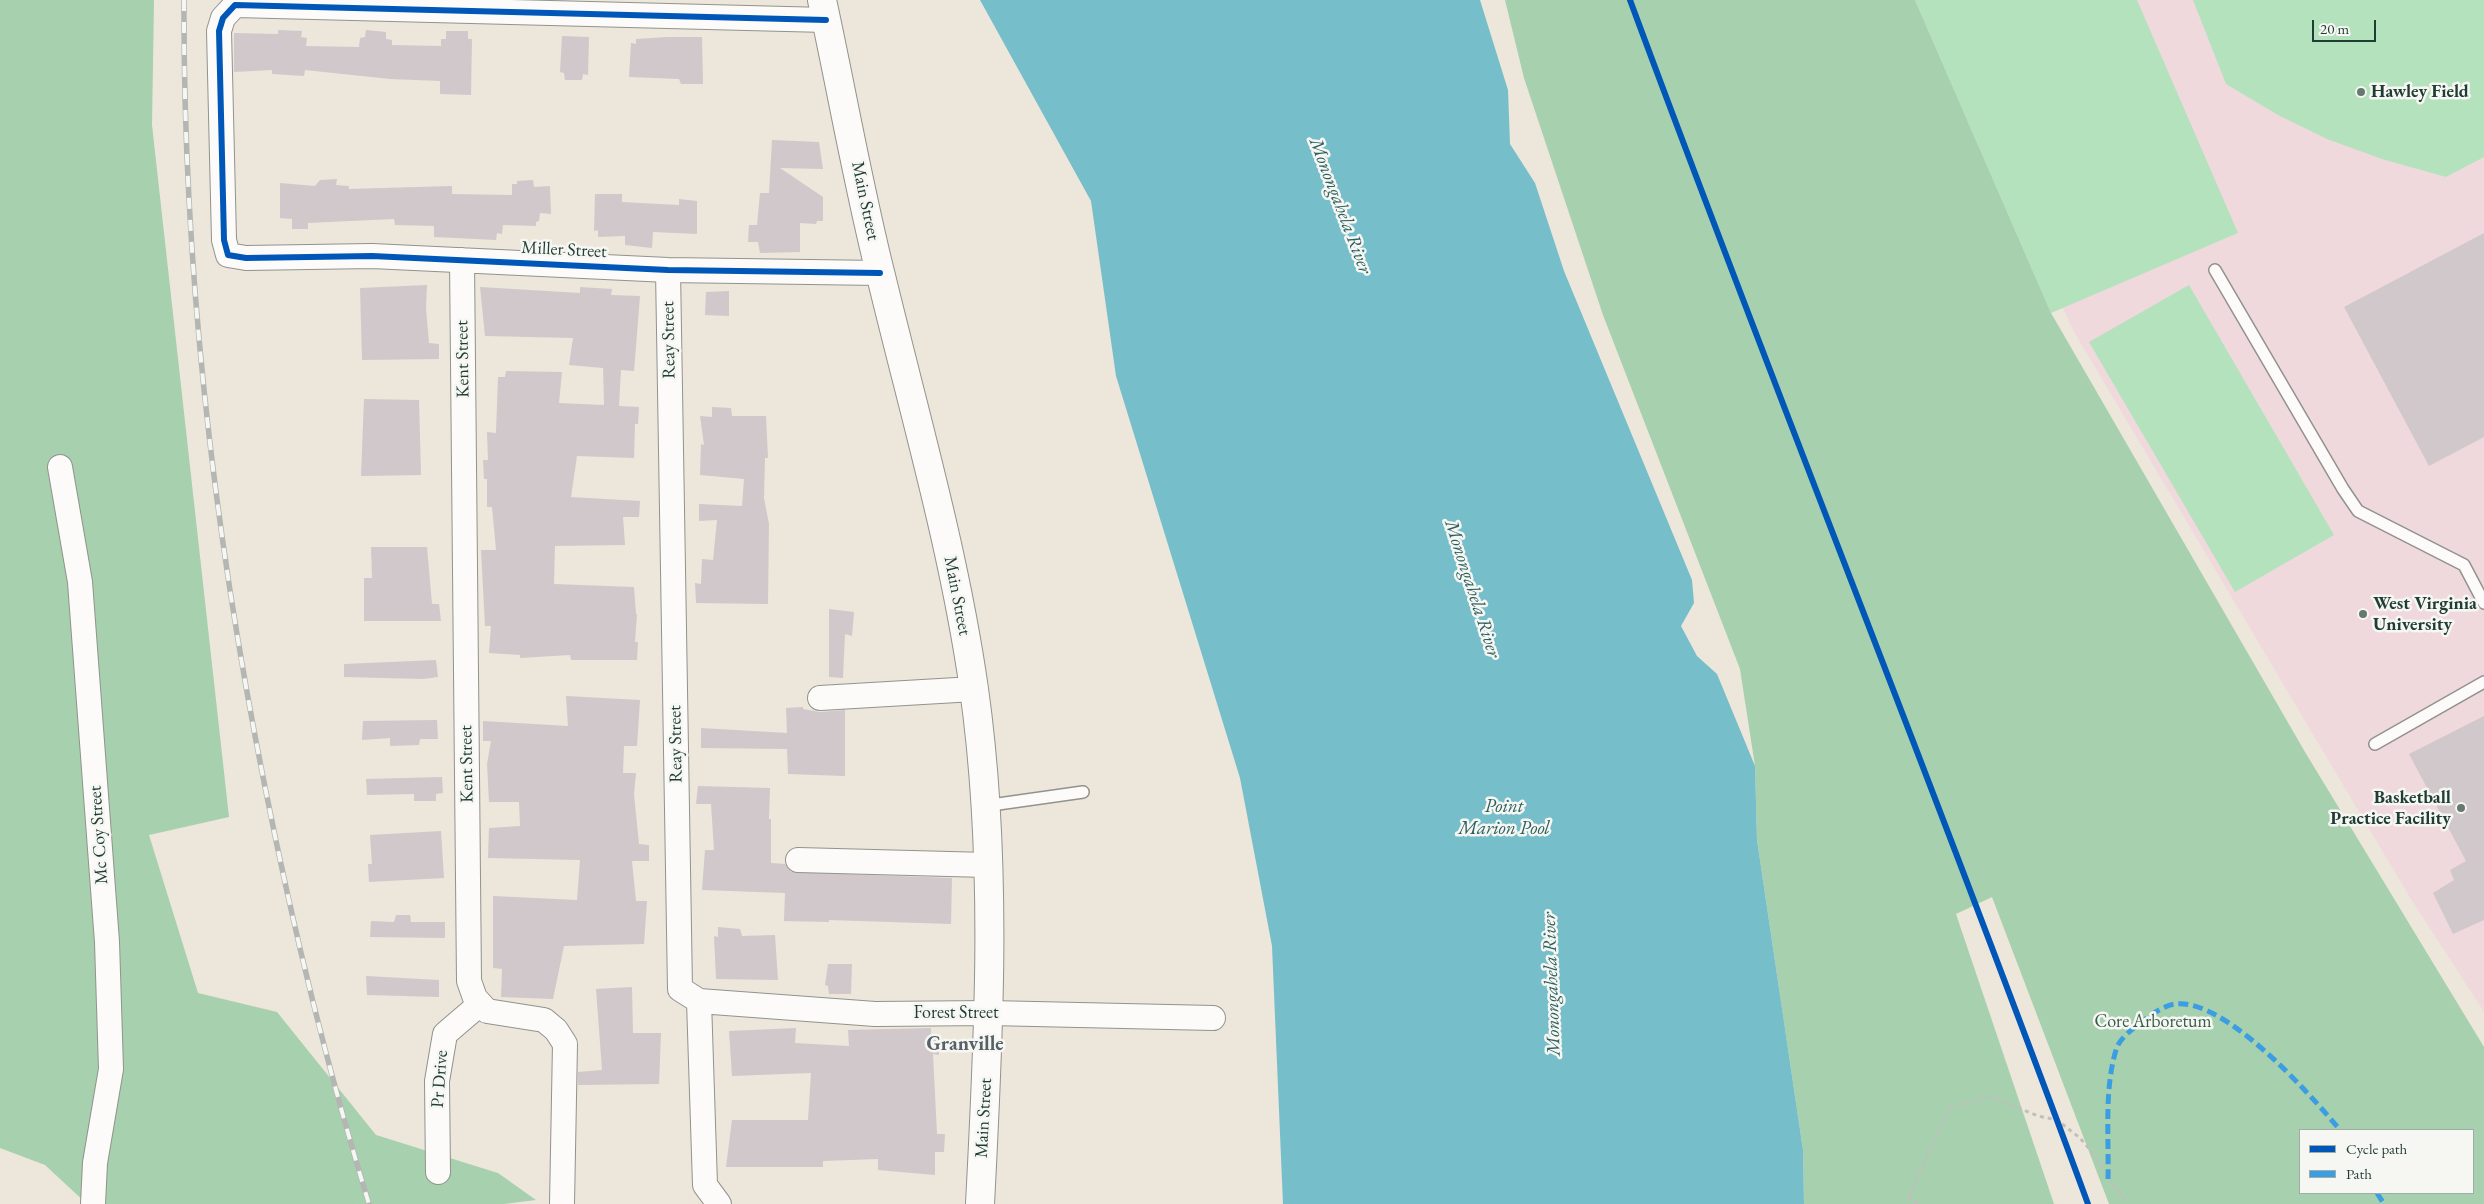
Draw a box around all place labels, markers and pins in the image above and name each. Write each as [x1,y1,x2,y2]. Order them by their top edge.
place label: Hawley Field [2371,81,2469,103]
marker: Hawley Field [2355,86,2367,98]
place label: West Virginia University [2373,593,2477,636]
marker: West Virginia University [2357,608,2369,620]
place label: Basketball Practice Facility [2330,787,2451,830]
marker: Basketball Practice Facility [2455,802,2467,814]

